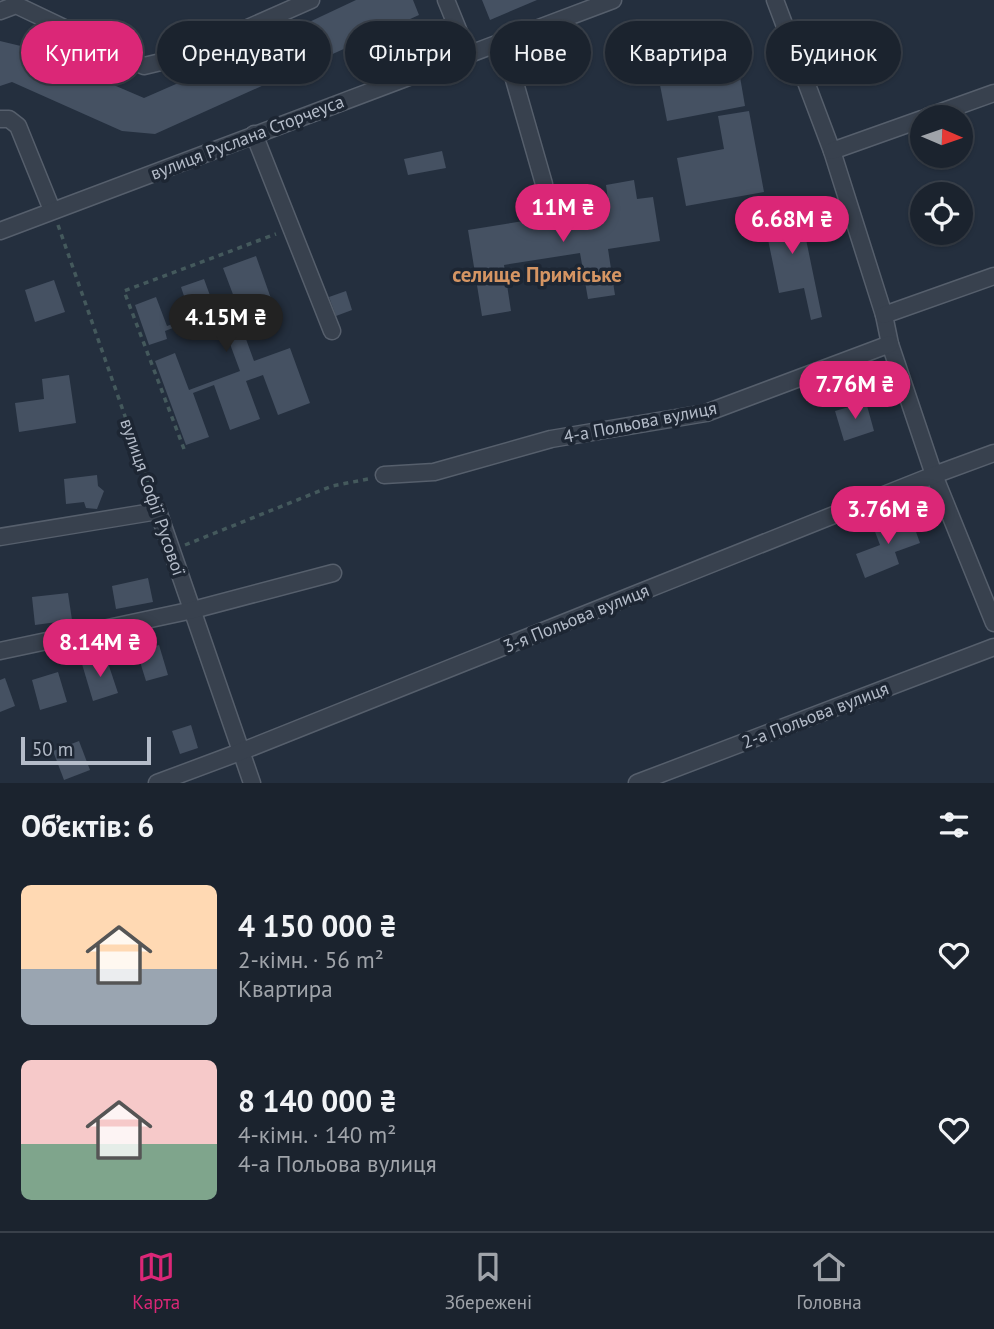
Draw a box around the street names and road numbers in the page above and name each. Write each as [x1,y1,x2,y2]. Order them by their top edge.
street label: вулиця Руслана Сторчеуса [147,89,347,185]
street label: 4-а Польова вулиця [562,396,718,448]
street label: вулиця Софії Русової [115,415,191,579]
street label: 3-я Польова вулиця [500,578,652,658]
street label: 2-а Польова вулиця [738,676,892,754]

